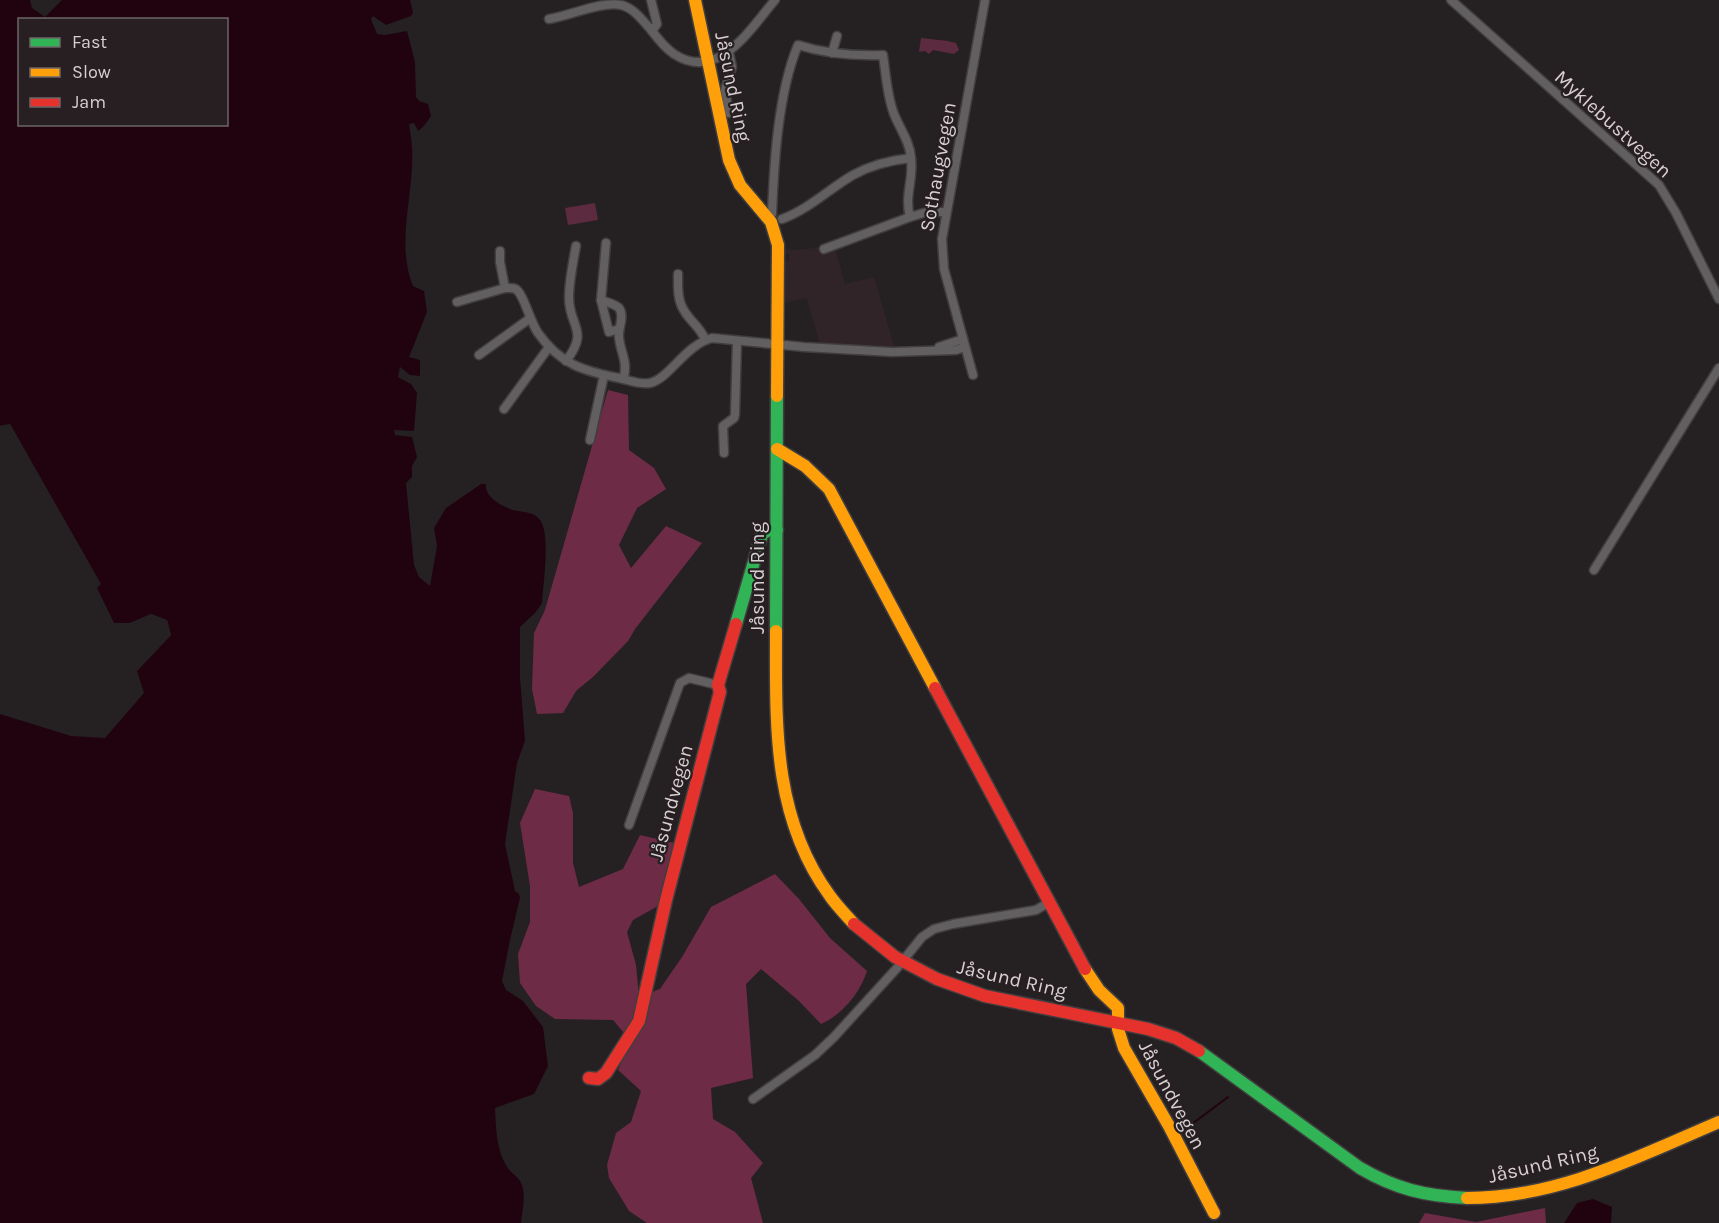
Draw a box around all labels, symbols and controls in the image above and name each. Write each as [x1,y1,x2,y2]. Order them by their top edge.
legend [18,18,228,126]
street label: Jåsund Ring [710,30,756,144]
text: Fast [72,31,107,53]
text: Slow [72,61,111,83]
street label: Myklebustvegen [1550,65,1676,183]
text: Jam [72,91,106,113]
street label: Sothaugvegen [915,101,961,233]
street label: Jåsund Ring [746,522,769,634]
street label: Jåsundvegen [644,742,698,864]
street label: Jåsund Ring [955,955,1069,1003]
street label: Jåsundvegen [1134,1037,1210,1153]
street label: Jåsund Ring [1486,1140,1600,1188]

